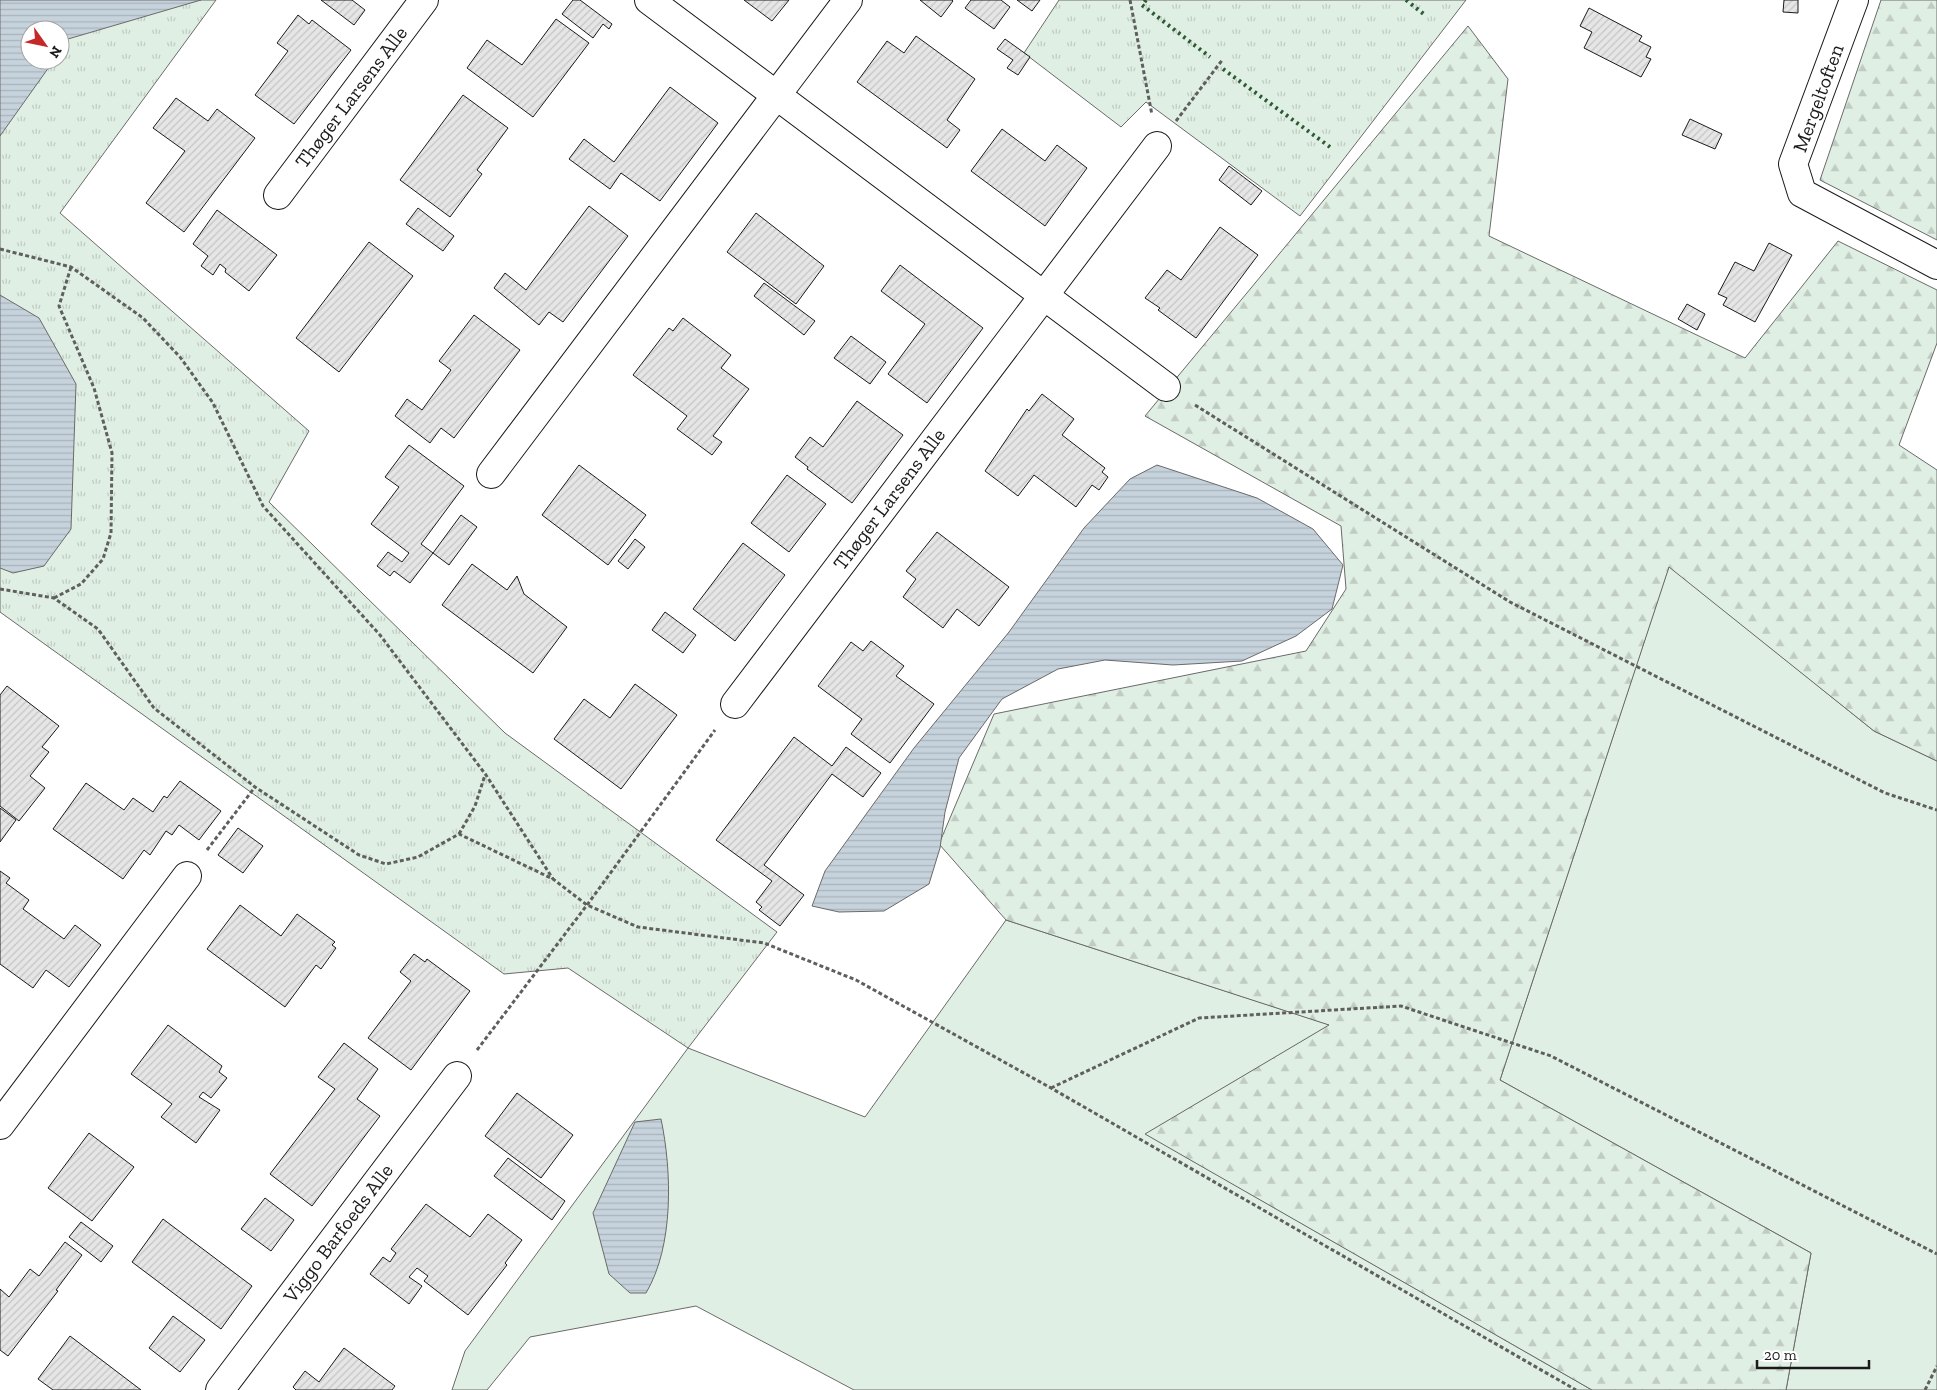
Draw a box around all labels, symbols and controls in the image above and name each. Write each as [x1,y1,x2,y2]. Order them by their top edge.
north arrow [20,20,70,70]
street label: Thøger Larsens Alle [290,21,412,173]
street label: Mergeltoften [1787,40,1849,155]
text: N [45,43,66,61]
street label: Thøger Larsens Alle [828,423,950,575]
street label: Viggo Barfoeds Alle [277,1159,398,1308]
scale bar [1757,1338,1870,1370]
text: 20 m [1764,1346,1797,1364]

